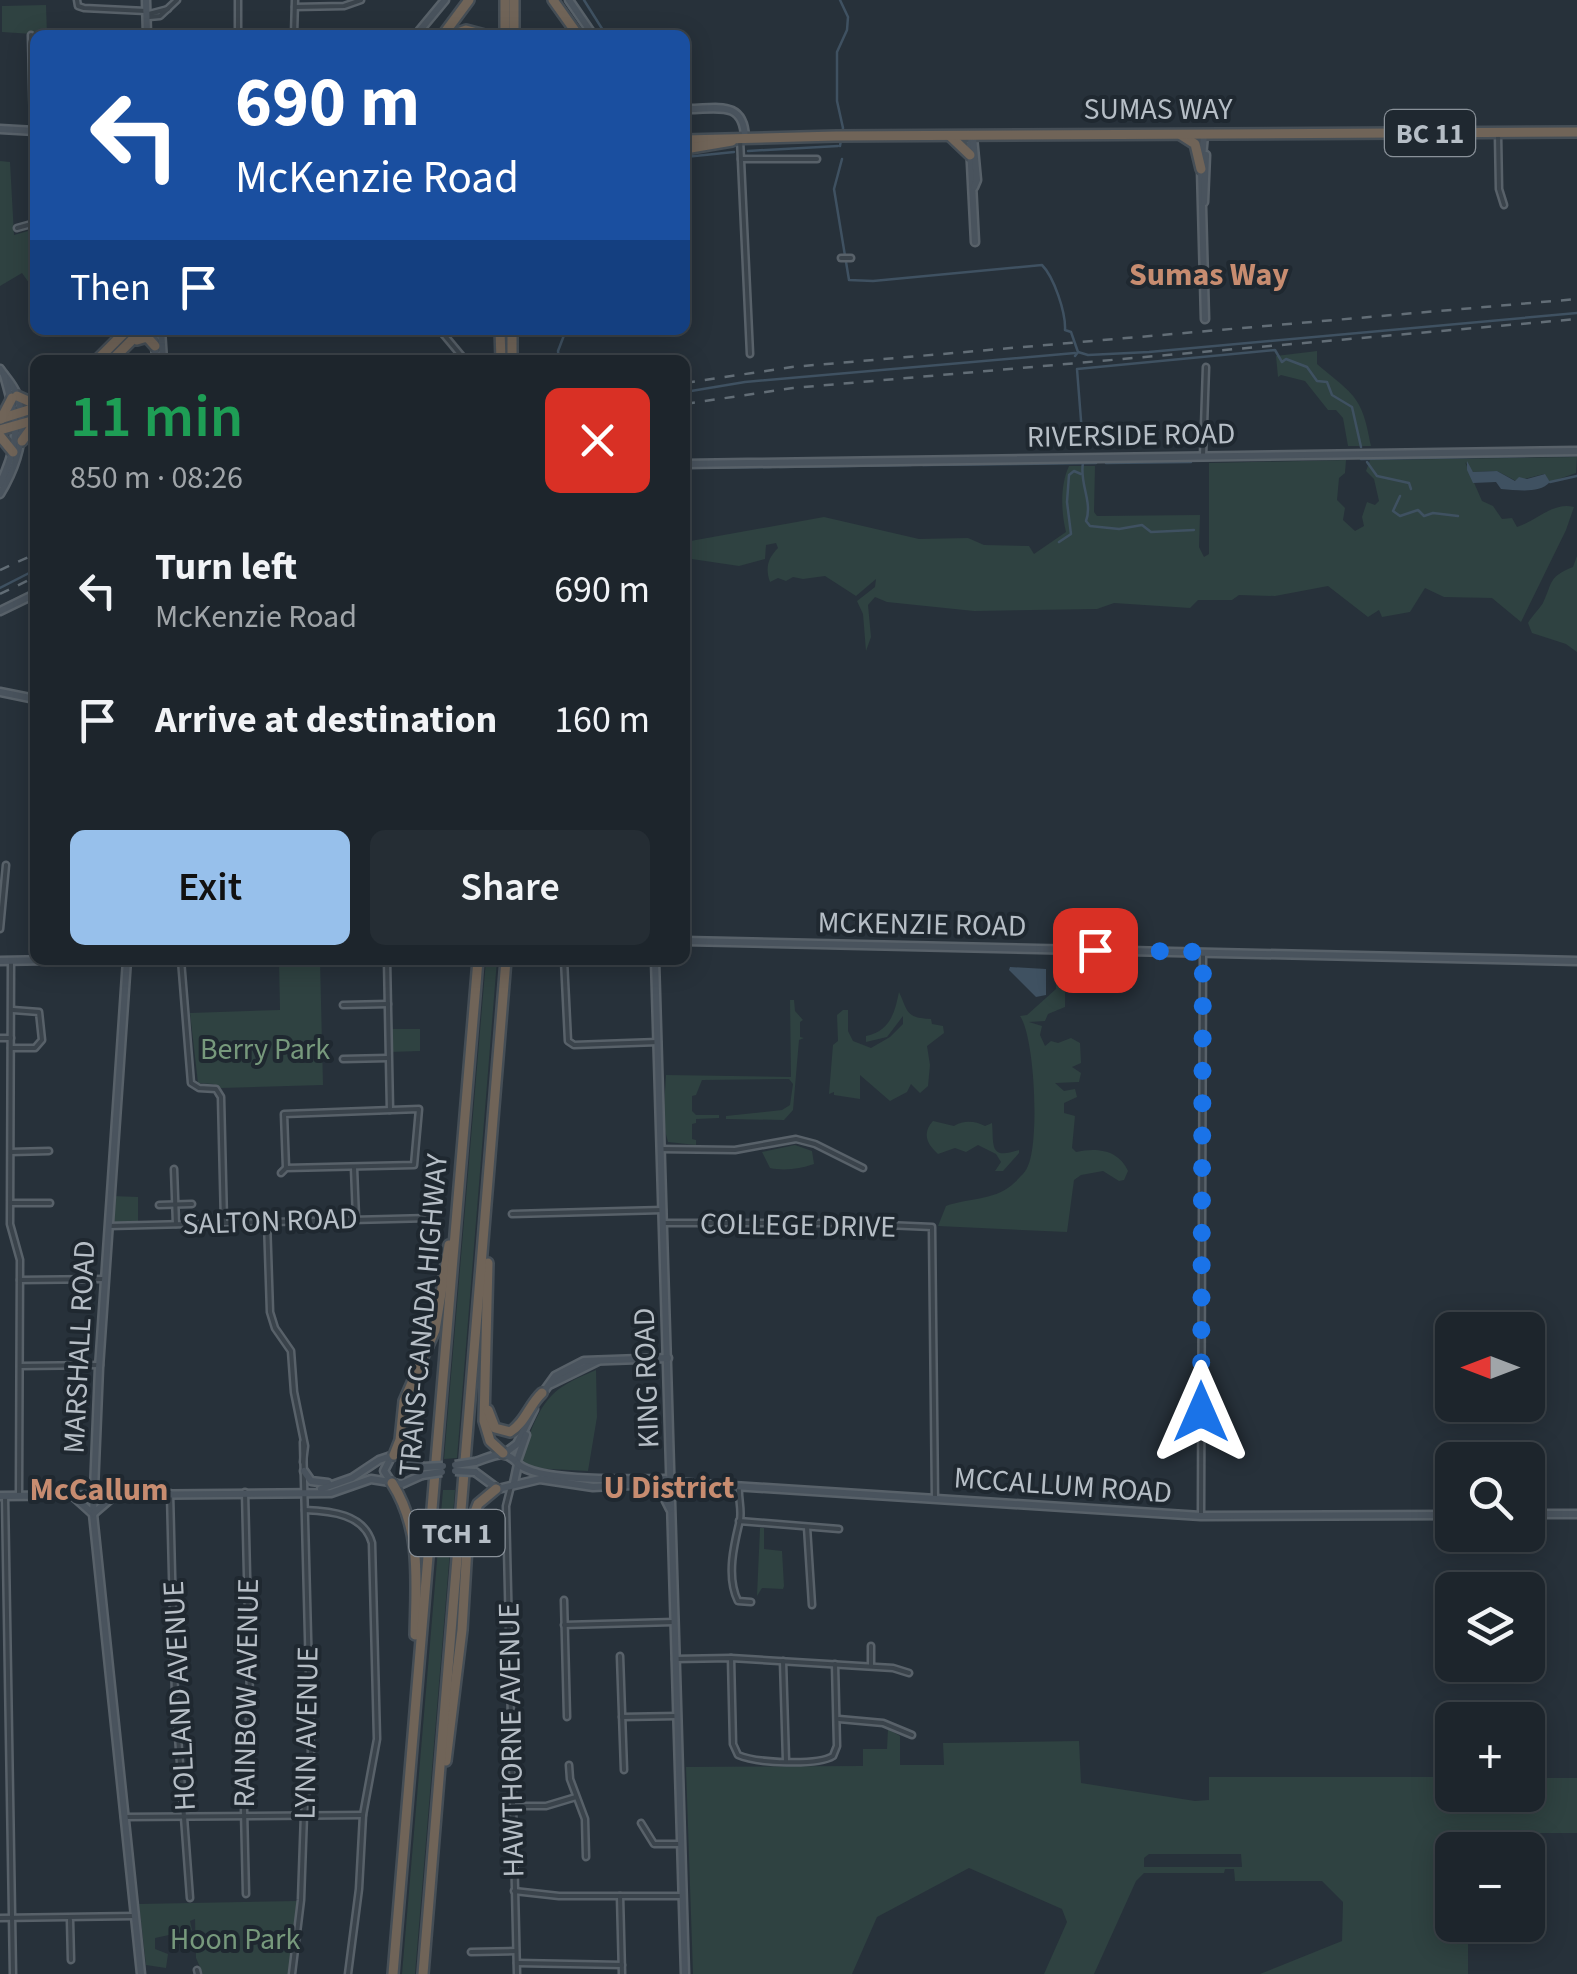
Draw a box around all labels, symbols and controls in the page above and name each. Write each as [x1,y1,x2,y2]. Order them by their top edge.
text: 690 m [235,53,420,153]
icon: left [70,70,200,200]
street label: SUMAS WAY [1083,88,1233,131]
road number: BC 11 [1385,110,1475,156]
text: McKenzie Road [235,146,519,210]
district label: Sumas Way [1129,252,1289,298]
icon: arrive [171,260,226,315]
text: Then [70,261,151,315]
text: 11 min [70,375,243,460]
button: close [545,388,650,493]
street label: RIVERSIDE ROAD [1026,412,1236,459]
text: 850 m · 08:26 [70,455,243,501]
text: Turn left [155,540,297,594]
icon: left [70,563,125,618]
text: 690 m [554,563,650,617]
text: McKenzie Road [155,594,357,640]
icon: arrive [70,693,125,748]
text: Arrive at destination [155,693,497,747]
text: 160 m [554,693,650,747]
button: Exit [70,830,350,945]
button: Share [370,830,650,945]
street label: MCKENZIE ROAD [817,901,1027,948]
pin [1053,908,1138,993]
icon: arrive [1068,923,1123,978]
park label: Berry Park [200,1028,330,1071]
street label: TRANS-CANADA HIGHWAY [388,1151,459,1478]
street label: SALTON ROAD [182,1197,358,1246]
street label: COLLEGE DRIVE [700,1202,896,1249]
street label: MARSHALL ROAD [52,1239,107,1455]
street label: KING ROAD [623,1307,670,1449]
north arrow [1435,1312,1545,1422]
map controls [1435,1312,1545,1942]
position arrow [1149,1360,1253,1464]
button: search [1435,1442,1545,1552]
street label: MCCALLUM ROAD [953,1456,1173,1515]
district label: U District [603,1465,735,1511]
district label: McCallum [30,1467,168,1513]
road number: TCH 1 [410,1510,504,1556]
button: layers [1435,1572,1545,1682]
street label: RAINBOW AVENUE [223,1578,270,1808]
street label: HOLLAND AVENUE [152,1580,207,1812]
street label: HAWTHORNE AVENUE [488,1602,535,1878]
street label: LYNN AVENUE [283,1646,330,1820]
button: + [1435,1702,1545,1812]
button: − [1435,1832,1545,1942]
park label: Hoon Park [170,1918,300,1961]

